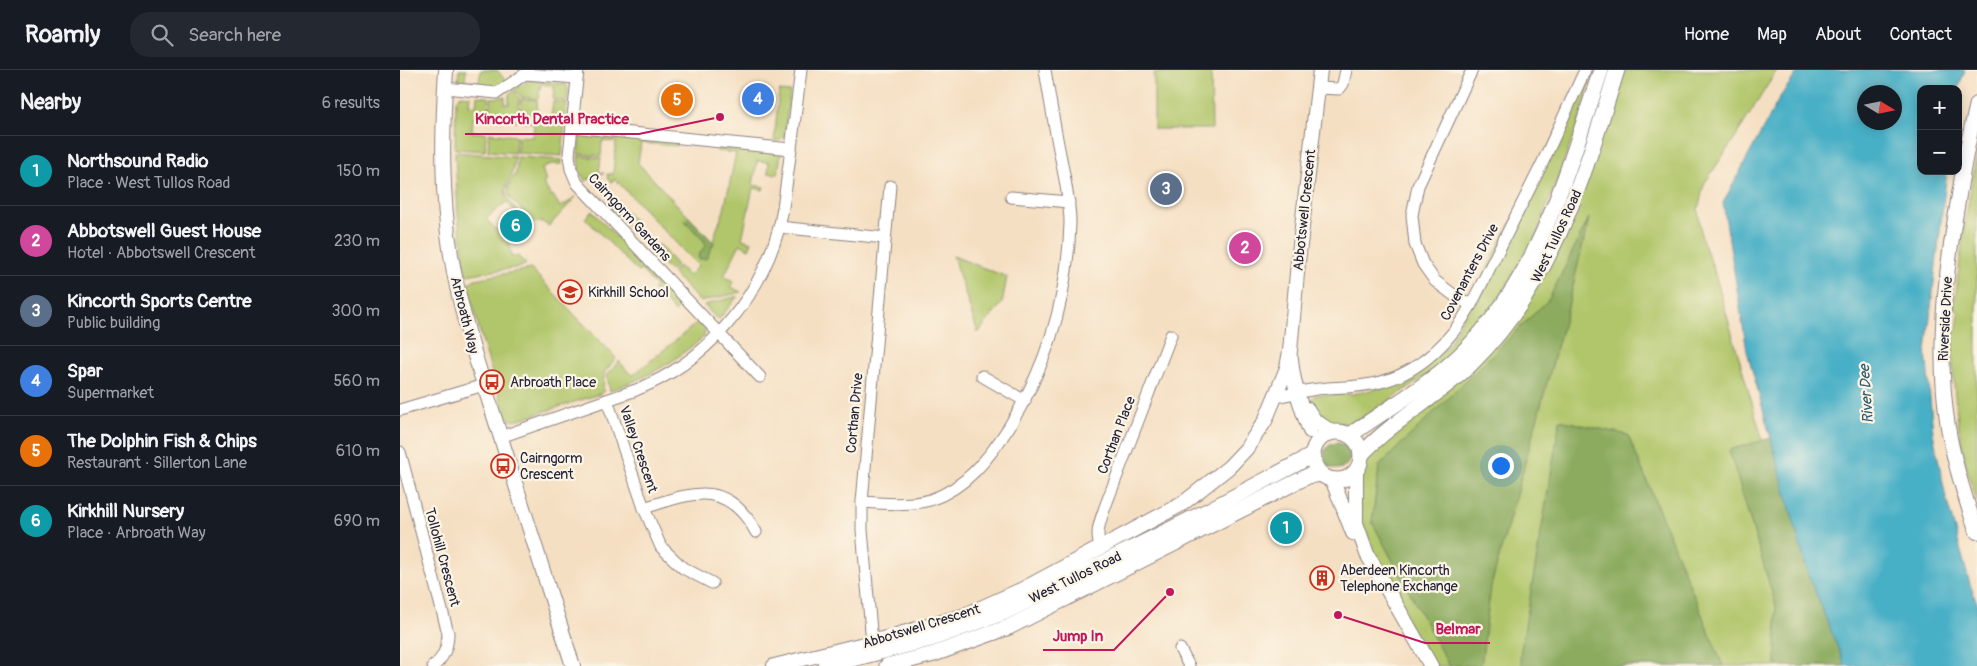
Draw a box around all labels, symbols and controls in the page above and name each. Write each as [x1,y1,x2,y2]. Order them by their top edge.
search box [130,12,480,57]
text: Roamly [25,20,100,49]
icon: search [148,21,176,49]
text: Search here [188,23,281,47]
text: Home [1684,23,1729,46]
text: Map [1757,23,1787,46]
text: About [1815,23,1861,46]
text: Contact [1889,23,1952,46]
pin: 4 [742,80,774,118]
pin: 5 [661,81,693,119]
north arrow [1857,85,1902,130]
map controls [1917,85,1962,175]
button: + [1917,85,1962,130]
text: Nearby [20,89,81,116]
text: 6 results [322,93,380,113]
callout: Kincorth Dental Practice [465,104,639,134]
text: Kincorth Dental Practice [475,110,629,129]
button: − [1917,130,1962,175]
street label: Abbotswell Crescent [1290,148,1319,272]
text: Northsound Radio [67,149,209,173]
text: 1 [33,161,39,181]
text: 150 m [336,161,380,181]
street label: Cairngorm Gardens [585,170,675,265]
pin: 3 [1150,170,1182,208]
text: Place · West Tullos Road [67,173,230,193]
street label: West Tullos Road [1527,187,1585,285]
pin: 6 [500,207,532,245]
text: Abbotswell Guest House [67,219,261,243]
street label: Covenanters Drive [1437,221,1502,324]
pin: 2 [1229,229,1261,267]
text: 2 [32,231,40,251]
text: 230 m [334,231,380,251]
text: Hotel · Abbotswell Crescent [67,243,255,263]
street label: Arbroath Way [447,275,482,356]
street label: Riverside Drive [1935,276,1956,362]
school or university icon: Kirkhill School [557,279,583,305]
place label: Kirkhill School [588,284,669,301]
text: Kincorth Sports Centre [67,289,252,313]
text: 3 [32,301,40,321]
text: 300 m [332,301,380,321]
text: Public building [67,313,160,333]
text: Spar [67,359,103,383]
water label: River Dee [1855,362,1878,424]
bus stop icon: Arbroath Place [479,369,505,395]
text: 4 [31,371,41,391]
text: 560 m [333,371,380,391]
street label: Corthan Drive [843,372,866,454]
place label: Arbroath Place [510,374,596,391]
text: Supermarket [67,383,154,403]
street label: Corthan Place [1094,394,1139,477]
street label: Valley Crescent [616,403,662,495]
text: The Dolphin Fish & Chips [67,429,257,453]
text: 5 [32,441,40,461]
text: 610 m [336,441,380,461]
place label: Cairngorm Crescent [520,450,583,483]
text: Restaurant · Sillerton Lane [67,453,247,473]
bus stop icon: Cairngorm Crescent [490,453,516,479]
your location [1488,453,1514,479]
text: Kirkhill Nursery [67,499,184,523]
street label: Tollohill Crescent [421,506,464,609]
pin: 1 [1270,509,1302,547]
text: 6 [31,511,41,531]
text: 690 m [334,511,380,531]
text: Place · Arbroath Way [67,523,205,543]
street label: West Tullos Road [1026,548,1124,607]
place label: Aberdeen Kincorth Telephone Exchange [1340,562,1458,595]
building icon: Aberdeen Kincorth Telephone Exchange [1309,565,1335,591]
street label: Abbotswell Crescent [860,600,982,652]
callout: Belmar [1425,613,1490,643]
callout: Jump In [1043,620,1114,650]
text: Belmar [1435,620,1481,639]
text: Jump In [1053,627,1104,646]

